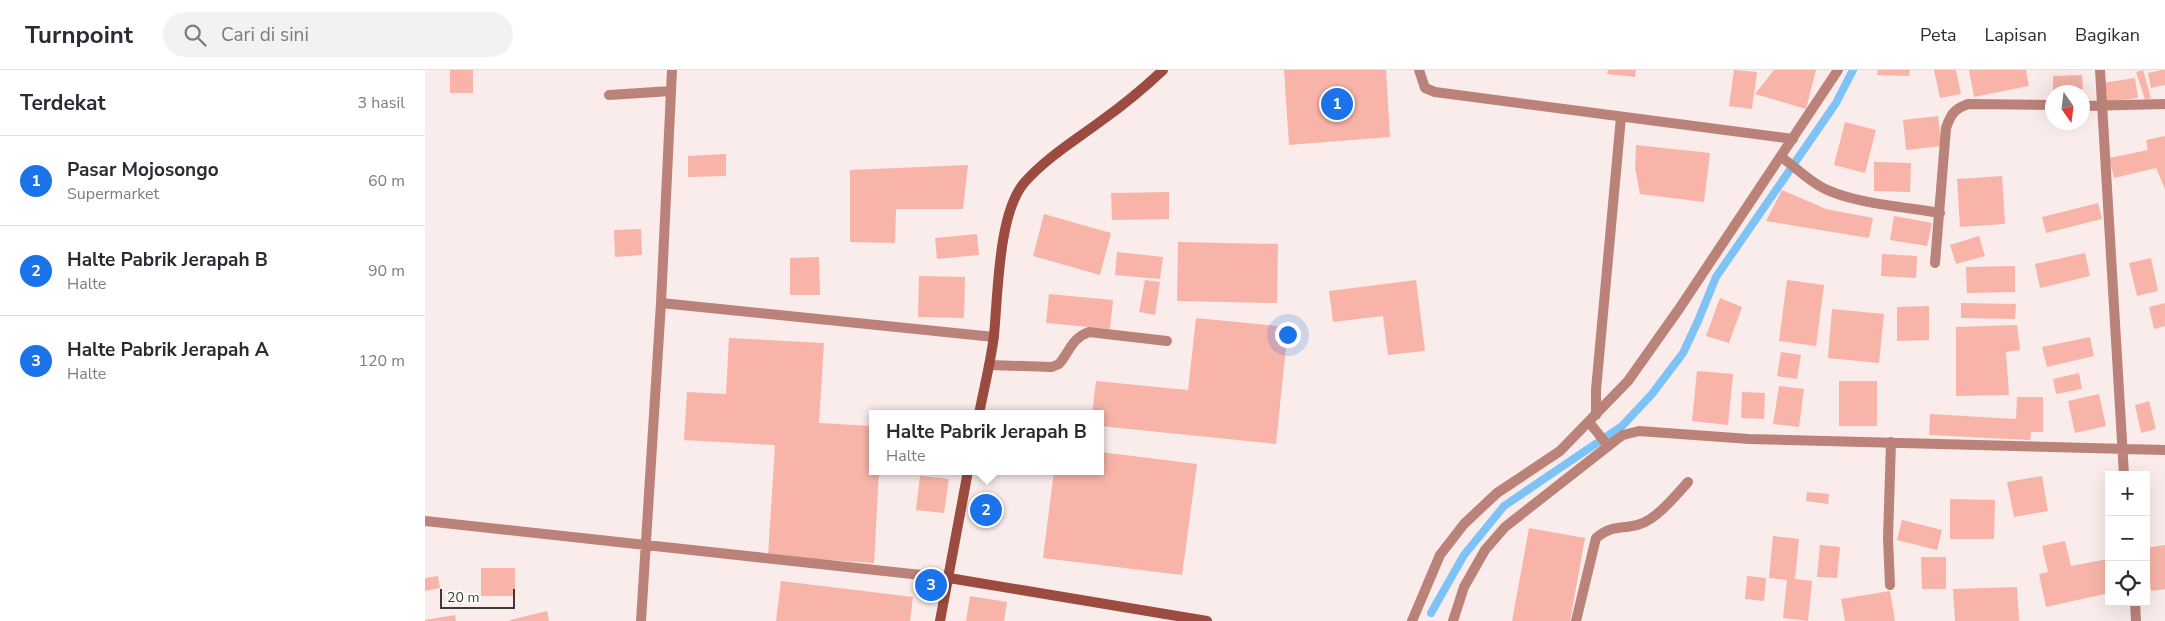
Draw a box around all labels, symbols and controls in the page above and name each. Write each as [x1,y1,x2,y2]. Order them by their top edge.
search box [163,12,513,57]
text: Turnpoint [25,19,133,51]
icon: search [181,21,209,49]
text: Cari di sini [221,22,309,48]
text: Peta [1920,23,1956,47]
text: Lapisan [1984,23,2047,47]
text: Bagikan [2075,23,2140,47]
pin: 1 [1321,85,1353,123]
north arrow [2045,85,2090,130]
text: Terdekat [20,89,106,117]
text: 3 hasil [358,92,405,114]
text: Pasar Mojosongo [67,157,219,183]
text: 1 [31,170,41,192]
text: 60 m [368,170,405,192]
text: Supermarket [67,183,159,205]
text: Halte Pabrik Jerapah B [67,247,268,273]
text: 2 [31,260,41,282]
text: 90 m [368,260,405,282]
text: Halte [67,273,106,295]
your location [1275,322,1301,348]
text: Halte Pabrik Jerapah A [67,337,269,363]
text: 3 [31,350,41,372]
text: 120 m [358,350,405,372]
text: Halte [67,363,106,385]
popup [869,410,1104,475]
text: Halte Pabrik Jerapah B [886,419,1087,445]
text: Halte [886,445,925,467]
map controls [2105,471,2150,606]
button: + [2105,471,2150,516]
pin: 2 [970,491,1002,529]
button: − [2105,516,2150,561]
button: locate [2105,561,2150,606]
pin: 3 [915,566,947,604]
scale bar [440,586,515,609]
text: 20 m [447,588,479,607]

